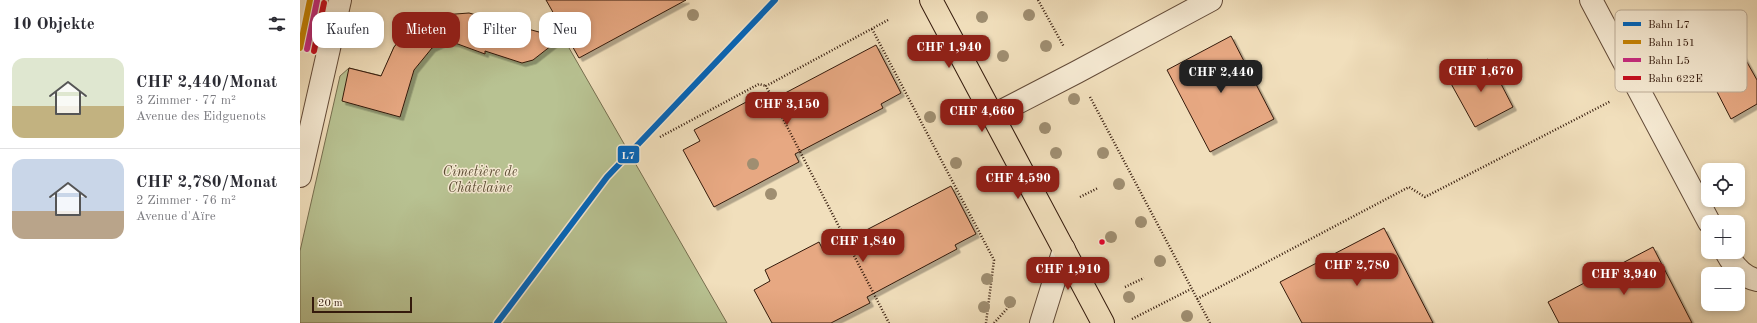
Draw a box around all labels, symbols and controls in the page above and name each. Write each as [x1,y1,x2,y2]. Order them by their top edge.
legend [1615,10,1747,92]
chip: Kaufen [312,12,384,48]
chip: Mieten [392,12,460,48]
chip: Filter [468,12,531,48]
chip: Neu [539,12,591,48]
icon: filters [266,13,288,35]
text: 10 Objekte [12,16,95,33]
text: Bahn L7 [1648,20,1690,31]
pin: CHF 1,940 [903,35,995,69]
text: Bahn 151 [1648,38,1695,49]
text: CHF 1,940 [916,41,982,54]
text: Bahn L5 [1648,56,1690,67]
pin: CHF 1,670 [1435,59,1527,93]
pin: CHF 2,440 [1175,60,1267,94]
text: CHF 1,670 [1448,65,1514,78]
text: CHF 2,440 [1188,66,1254,79]
icon: home [44,74,92,122]
text: CHF 2,440/Monat [136,74,277,91]
text: Bahn 622E [1648,74,1703,85]
pin: CHF 3,150 [741,92,833,126]
text: 3 Zimmer · 77 m² [136,94,236,107]
text: CHF 3,150 [754,98,820,111]
pin: CHF 4,660 [936,99,1028,133]
text: CHF 4,660 [949,105,1015,118]
text: Avenue des Eidguenots [136,110,266,123]
line badge: L7 [617,145,640,164]
text: L7 [621,151,635,162]
map controls [1701,163,1745,311]
button: locate [1701,163,1745,207]
park label: Cimetière de Châtelaine [443,165,518,195]
pin: CHF 4,590 [972,166,1064,200]
text: CHF 4,590 [985,172,1051,185]
text: CHF 2,780/Monat [136,174,277,191]
icon: home [44,175,92,223]
text: 2 Zimmer · 76 m² [136,194,236,207]
text: Avenue d'Aïre [136,210,216,223]
button: + [1701,215,1745,259]
pin: CHF 1,840 [817,229,909,263]
text: CHF 1,840 [830,235,896,248]
unlabelled marker [1097,237,1107,247]
pin: CHF 2,780 [1311,253,1403,287]
pin: CHF 1,910 [1022,257,1114,291]
text: CHF 2,780 [1324,259,1390,272]
pin: CHF 3,940 [1578,262,1670,296]
text: CHF 1,910 [1035,263,1101,276]
button: − [1701,267,1745,311]
text: CHF 3,940 [1591,268,1657,281]
scale bar [312,295,412,314]
text: 20 m [318,298,343,309]

